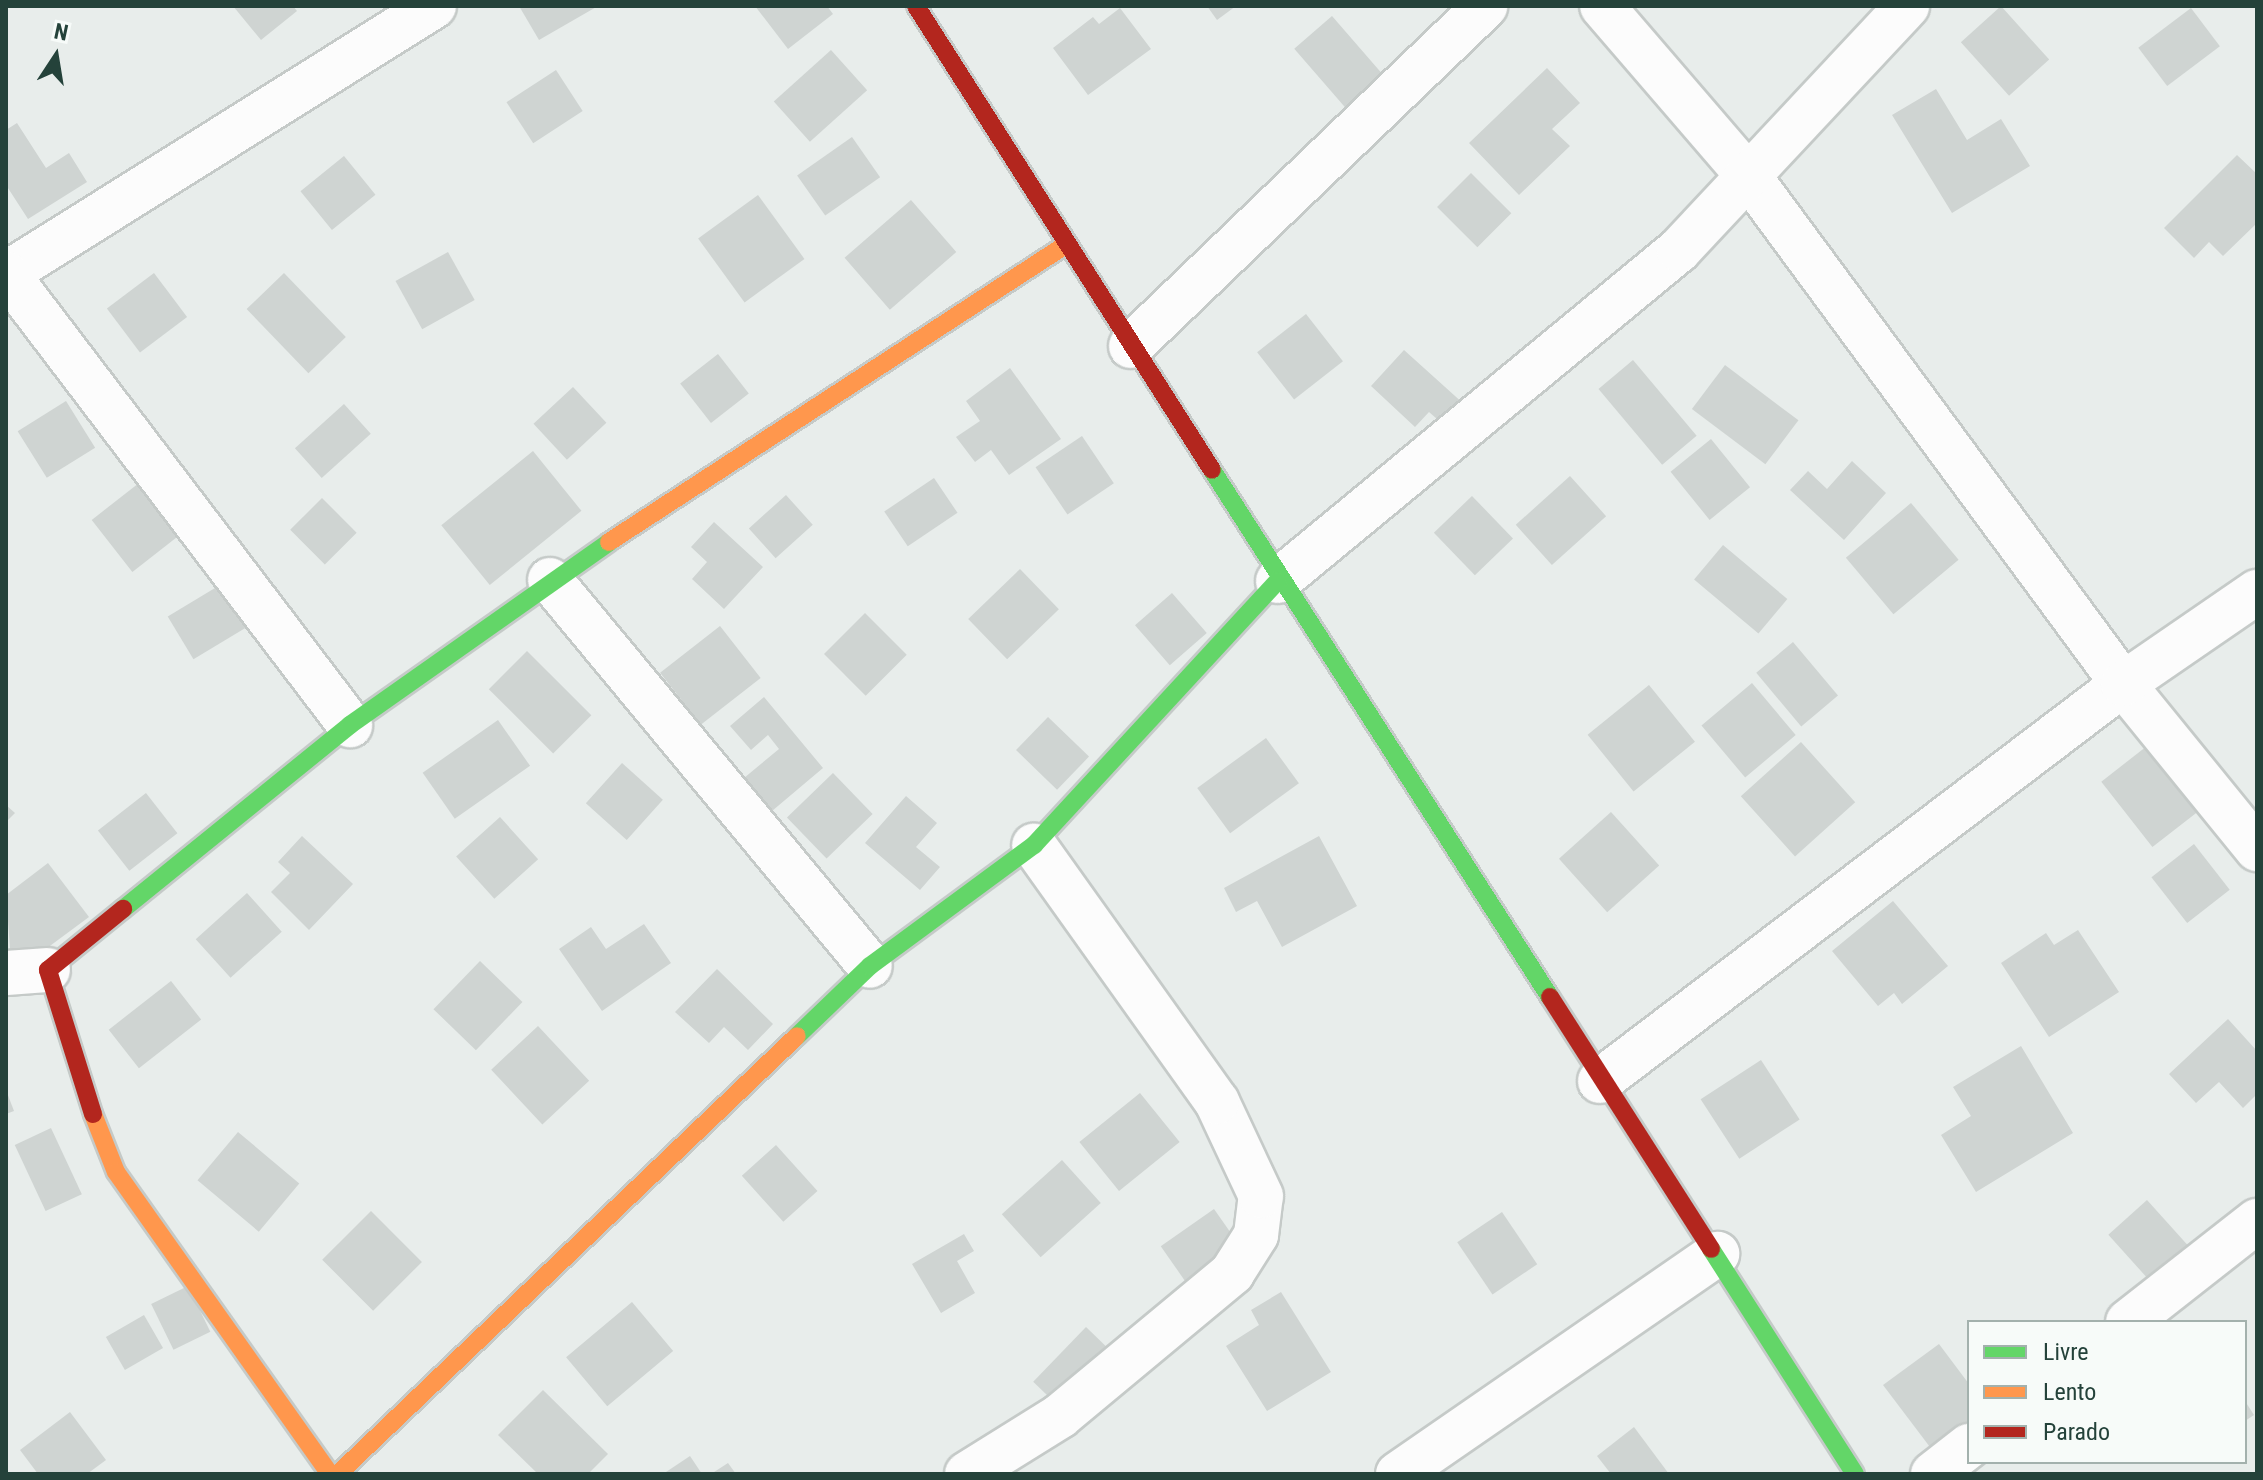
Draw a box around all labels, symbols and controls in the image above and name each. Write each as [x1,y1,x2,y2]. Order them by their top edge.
north arrow [16,16,96,96]
text: N [52,18,70,46]
legend [1967,1320,2247,1464]
text: Livre [2043,1338,2089,1366]
text: Lento [2043,1378,2096,1406]
text: Parado [2043,1418,2110,1446]

